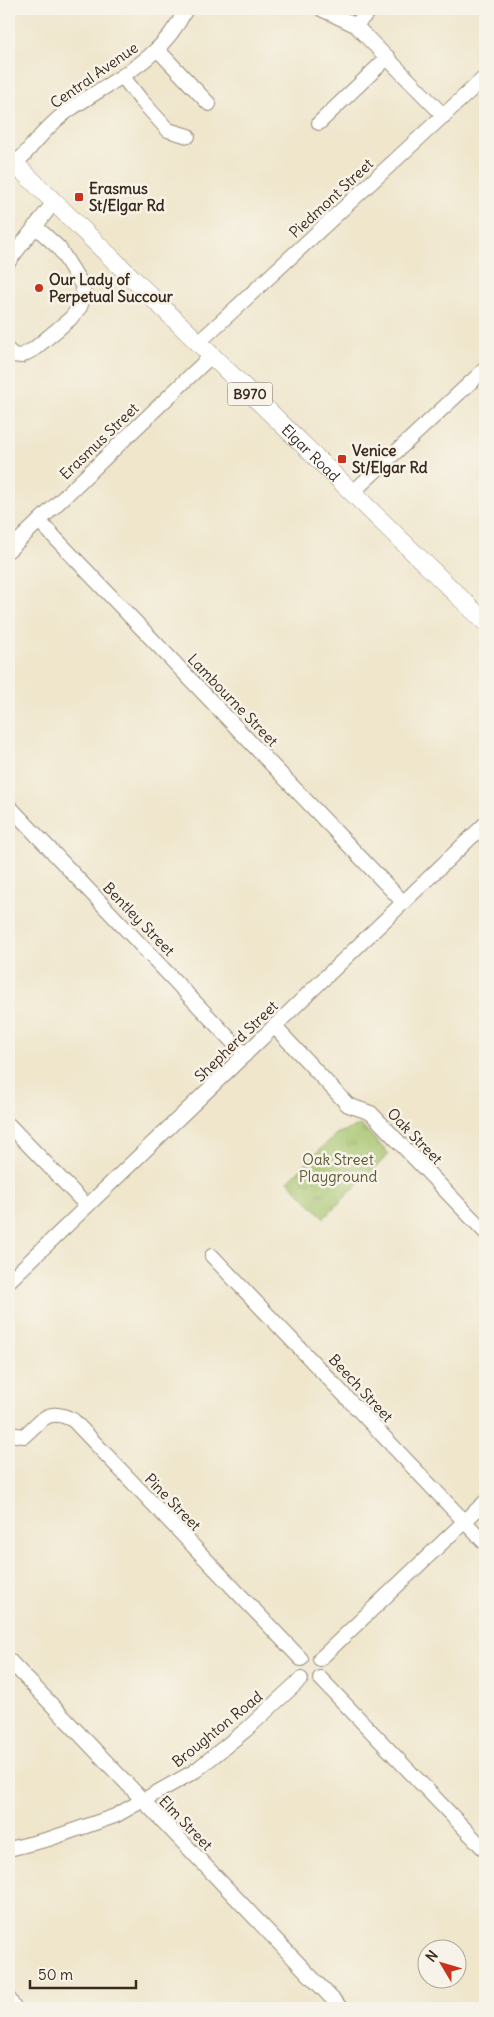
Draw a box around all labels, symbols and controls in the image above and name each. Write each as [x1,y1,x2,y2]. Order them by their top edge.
street label: Central Avenue [46,38,142,112]
street label: Piedmont Street [285,154,377,242]
place label: Erasmus St/Elgar Rd [89,179,165,216]
marker: Erasmus St/Elgar Rd [73,191,85,203]
place label: Our Lady of Perpetual Succour [49,270,174,307]
marker: Our Lady of Perpetual Succour [33,282,45,294]
road number: B970 [228,382,272,406]
street label: Erasmus Street [56,399,142,483]
street label: Elgar Road [278,420,344,485]
place label: Venice St/Elgar Rd [352,441,428,478]
marker: Venice St/Elgar Rd [336,453,348,465]
street label: Lambourne Street [184,650,282,750]
street label: Bentley Street [99,878,179,960]
street label: Shepherd Street [190,996,282,1086]
street label: Oak Street [383,1104,447,1168]
park label: Oak Street Playground [299,1150,377,1186]
street label: Beech Street [325,1350,397,1426]
street label: Pine Street [141,1469,205,1535]
street label: Broughton Road [168,1687,266,1771]
street label: Elm Street [155,1792,217,1854]
north arrow [416,1940,466,1990]
text: N [422,1947,442,1965]
scale bar [30,1957,136,1989]
text: 50 m [38,1965,73,1984]

